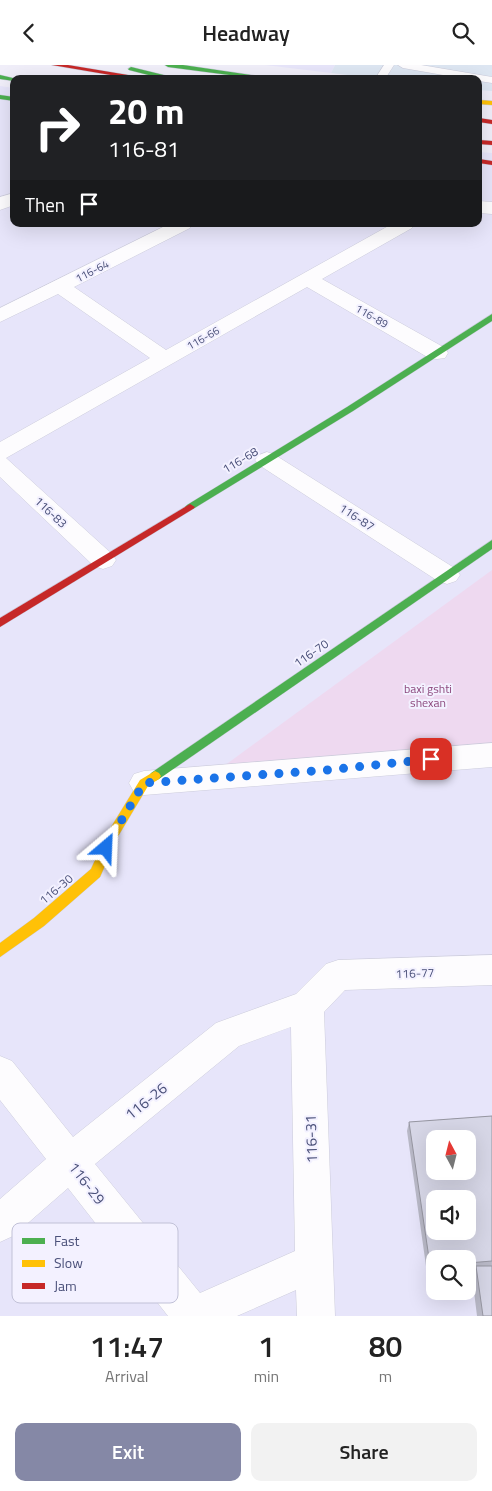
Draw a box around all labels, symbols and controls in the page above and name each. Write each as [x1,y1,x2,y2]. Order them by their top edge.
text: Headway [202,16,290,50]
icon: back [15,19,43,47]
icon: search [449,19,477,47]
text: 20 m [108,84,184,138]
icon: right [25,95,90,160]
text: 116-81 [108,132,179,166]
text: Then [25,190,65,219]
icon: arrive [75,190,103,218]
street label: 116-64 [72,256,112,286]
street label: 116-89 [353,300,391,332]
street label: 116-66 [184,322,222,354]
street label: 116-68 [218,442,262,478]
street label: 116-83 [30,492,72,532]
street label: 116-87 [336,498,378,536]
street label: 116-70 [290,634,333,672]
park label: baxi gshti shexan [404,679,452,712]
pin [410,738,452,780]
icon: arrive [417,745,445,773]
position arrow [79,821,131,873]
street label: 116-30 [35,869,77,909]
street label: 116-77 [395,963,435,983]
street label: 116-26 [120,1077,172,1125]
street label: 116-31 [299,1114,323,1164]
north arrow [426,1130,476,1180]
map controls [426,1130,476,1300]
street label: 116-29 [63,1157,111,1209]
button: sound [426,1190,476,1240]
legend [12,1223,178,1303]
text: Fast [54,1230,79,1251]
button: search [426,1250,476,1300]
text: Slow [54,1252,83,1273]
text: Jam [54,1275,77,1296]
text: 11:47 [90,1323,164,1369]
text: 1 [258,1323,275,1369]
text: 80 [369,1323,402,1369]
text: Arrival [105,1364,149,1388]
text: min [254,1364,279,1388]
text: m [379,1364,392,1388]
button: Exit [15,1423,241,1481]
button: Share [251,1423,477,1481]

